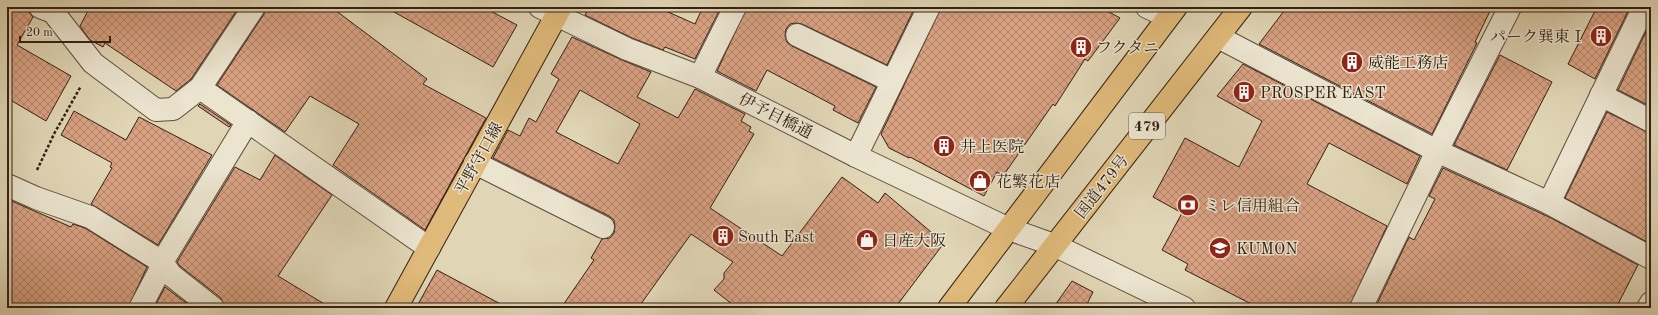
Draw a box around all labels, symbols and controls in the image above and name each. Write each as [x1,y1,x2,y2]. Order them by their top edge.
scale bar [20,18,110,44]
building icon: パーク巽東Ⅰ [1588,23,1614,49]
text: 20 m [26,27,53,39]
place label: パーク巽東Ⅰ [1490,28,1586,46]
building icon: フクタニ [1068,34,1094,60]
place label: フクタニ [1096,40,1159,57]
building icon: 威能工務店 [1339,49,1365,75]
place label: 威能工務店 [1368,54,1448,72]
building icon: PROSPER EAST [1231,79,1257,105]
place label: PROSPER EAST [1260,86,1386,102]
street label: 伊予目橋通 [736,90,815,142]
road number: 479 [1129,113,1165,139]
street label: 平野守口線 [452,119,506,198]
building icon: 井上医院 [931,133,957,159]
place label: 井上医院 [960,138,1024,156]
street label: 国道479号 [1071,151,1132,222]
shop icon: 花繁花店 [967,168,993,194]
place label: 花繁花店 [996,173,1060,191]
bank icon: ミレ信用組合 [1175,192,1201,218]
place label: ミレ信用組合 [1204,197,1300,215]
building icon: South East [710,223,736,249]
shop icon: 日産大阪 [854,227,880,253]
place label: South East [738,230,815,246]
place label: 日産大阪 [882,232,946,250]
school or university icon: KUMON [1207,235,1233,261]
place label: KUMON [1236,242,1298,258]

